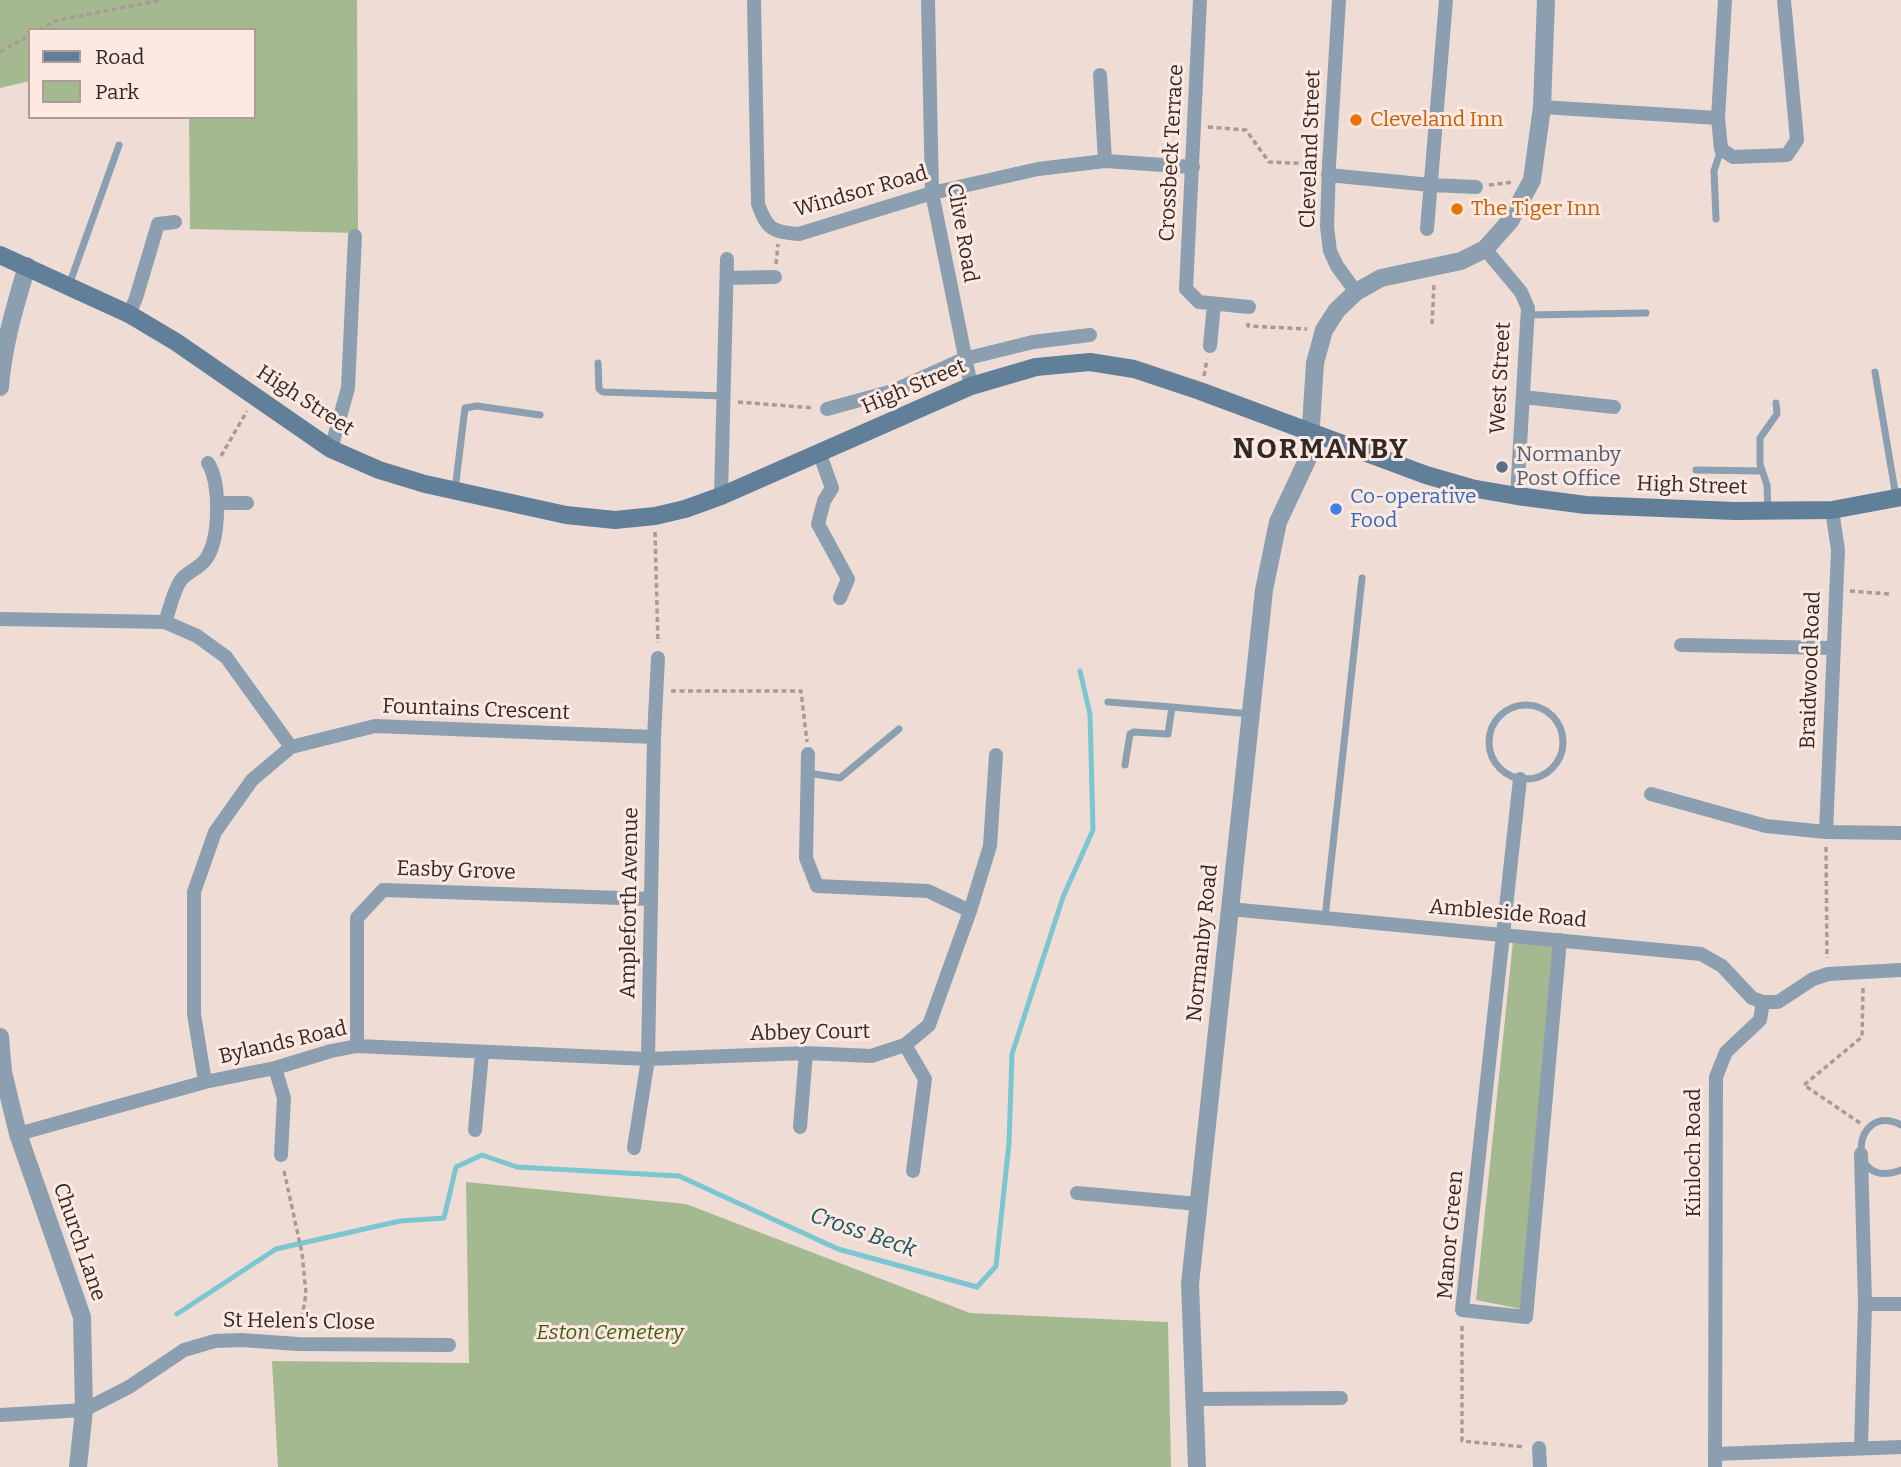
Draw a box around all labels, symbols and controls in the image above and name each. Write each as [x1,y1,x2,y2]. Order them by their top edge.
legend [28,28,256,119]
text: Road [95,44,144,70]
street label: Crossbeck Terrace [1155,64,1189,242]
street label: Cleveland Street [1296,69,1326,229]
text: Park [95,79,139,105]
place label: Cleveland Inn [1370,107,1503,133]
marker: Cleveland Inn [1348,112,1364,128]
street label: Windsor Road [791,161,931,223]
street label: Clive Road [941,181,983,285]
place label: The Tiger Inn [1471,196,1600,222]
marker: The Tiger Inn [1449,201,1465,217]
street label: West Street [1485,321,1517,435]
street label: High Street [858,354,970,420]
street label: High Street [252,360,358,442]
district label: NORMANBY [1234,433,1408,467]
place label: Normanby Post Office [1516,442,1621,492]
marker: Normanby Post Office [1494,459,1510,475]
street label: High Street [1636,471,1748,501]
place label: Co-operative Food [1350,484,1476,534]
marker: Co-operative Food [1328,501,1344,517]
street label: Braidwood Road [1796,591,1826,749]
street label: Fountains Crescent [382,694,570,726]
street label: Ampleforth Avenue [616,807,644,999]
street label: Easby Grove [396,856,516,886]
street label: Normanby Road [1182,863,1224,1023]
street label: Ambleside Road [1428,895,1588,933]
street label: Bylands Road [217,1016,349,1070]
street label: Abbey Court [750,1019,870,1047]
street label: Kinloch Road [1681,1088,1707,1218]
street label: Manor Green [1433,1170,1469,1300]
street label: Church Lane [47,1180,111,1304]
water label: Cross Beck [806,1202,920,1264]
street label: St Helen's Close [223,1308,375,1336]
park label: Eston Cemetery [536,1320,684,1346]

